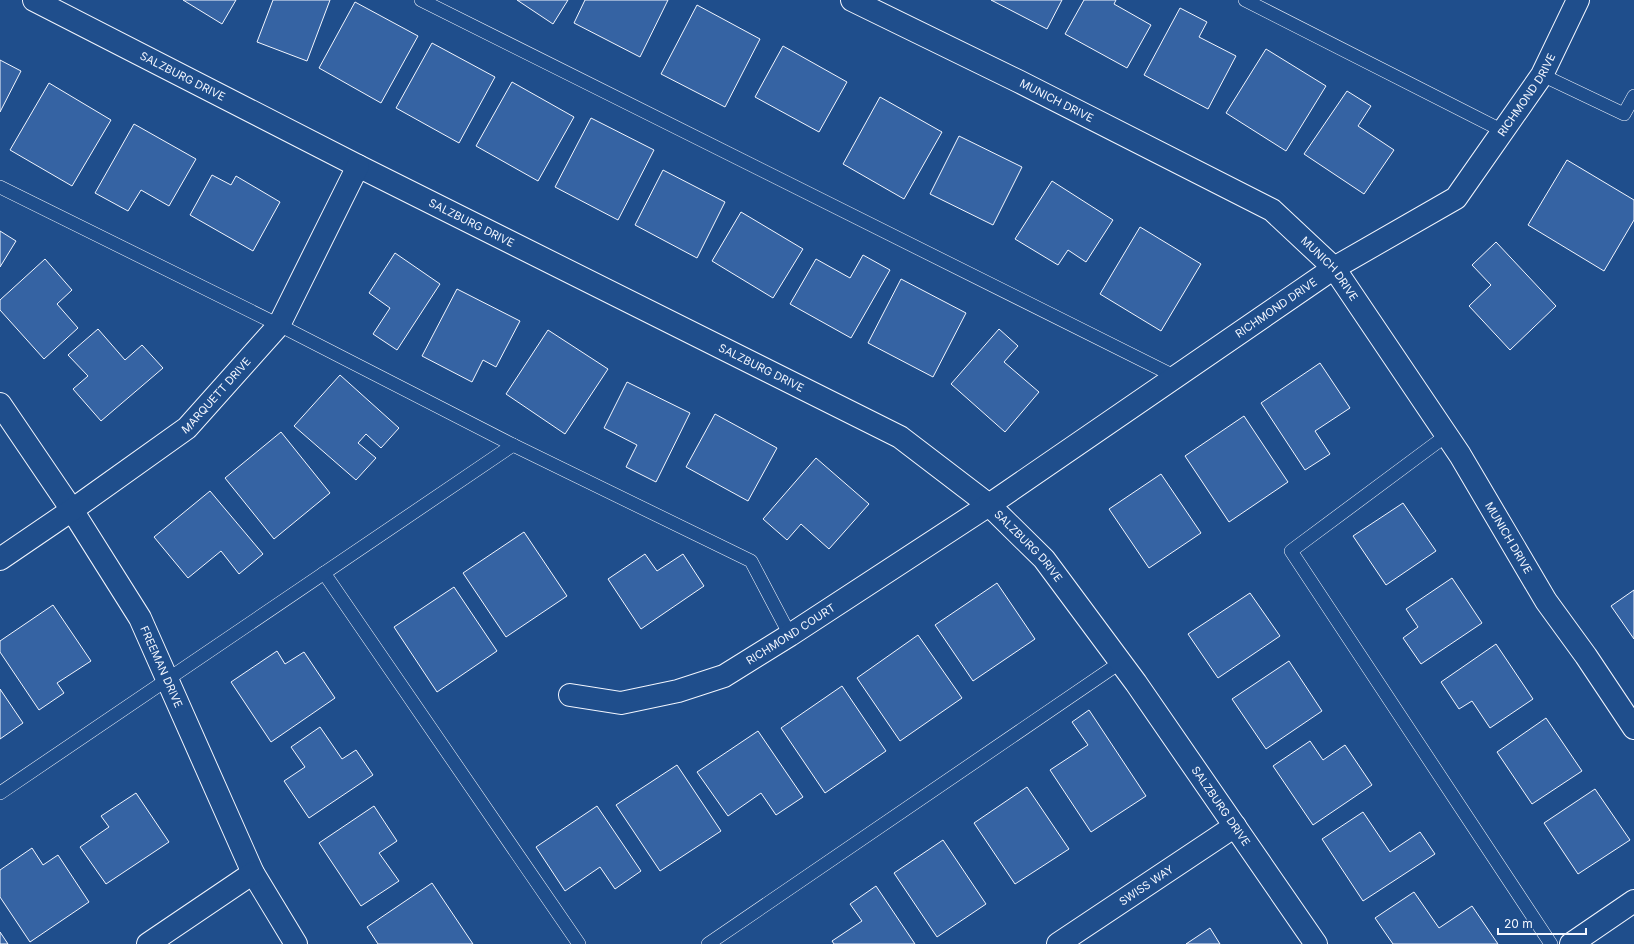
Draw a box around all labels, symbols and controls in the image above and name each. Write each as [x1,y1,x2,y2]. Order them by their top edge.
street label: SALZBURG DRIVE [138,49,228,104]
street label: RICHMOND DRIVE [1494,51,1558,139]
street label: MUNICH DRIVE [1017,76,1096,125]
street label: SALZBURG DRIVE [426,196,517,250]
street label: MUNICH DRIVE [1298,234,1361,303]
street label: RICHMOND DRIVE [1232,275,1320,341]
street label: SALZBURG DRIVE [716,340,806,395]
street label: MARQUETT DRIVE [179,354,254,437]
street label: MUNICH DRIVE [1482,499,1535,576]
street label: SALZBURG DRIVE [991,507,1066,585]
street label: RICHMOND COURT [744,600,838,668]
street label: FREEMAN DRIVE [137,624,186,710]
street label: SALZBURG DRIVE [1188,763,1253,849]
street label: SWISS WAY [1116,862,1177,908]
scale bar [1498,910,1586,936]
text: 20 m [1504,916,1533,931]

